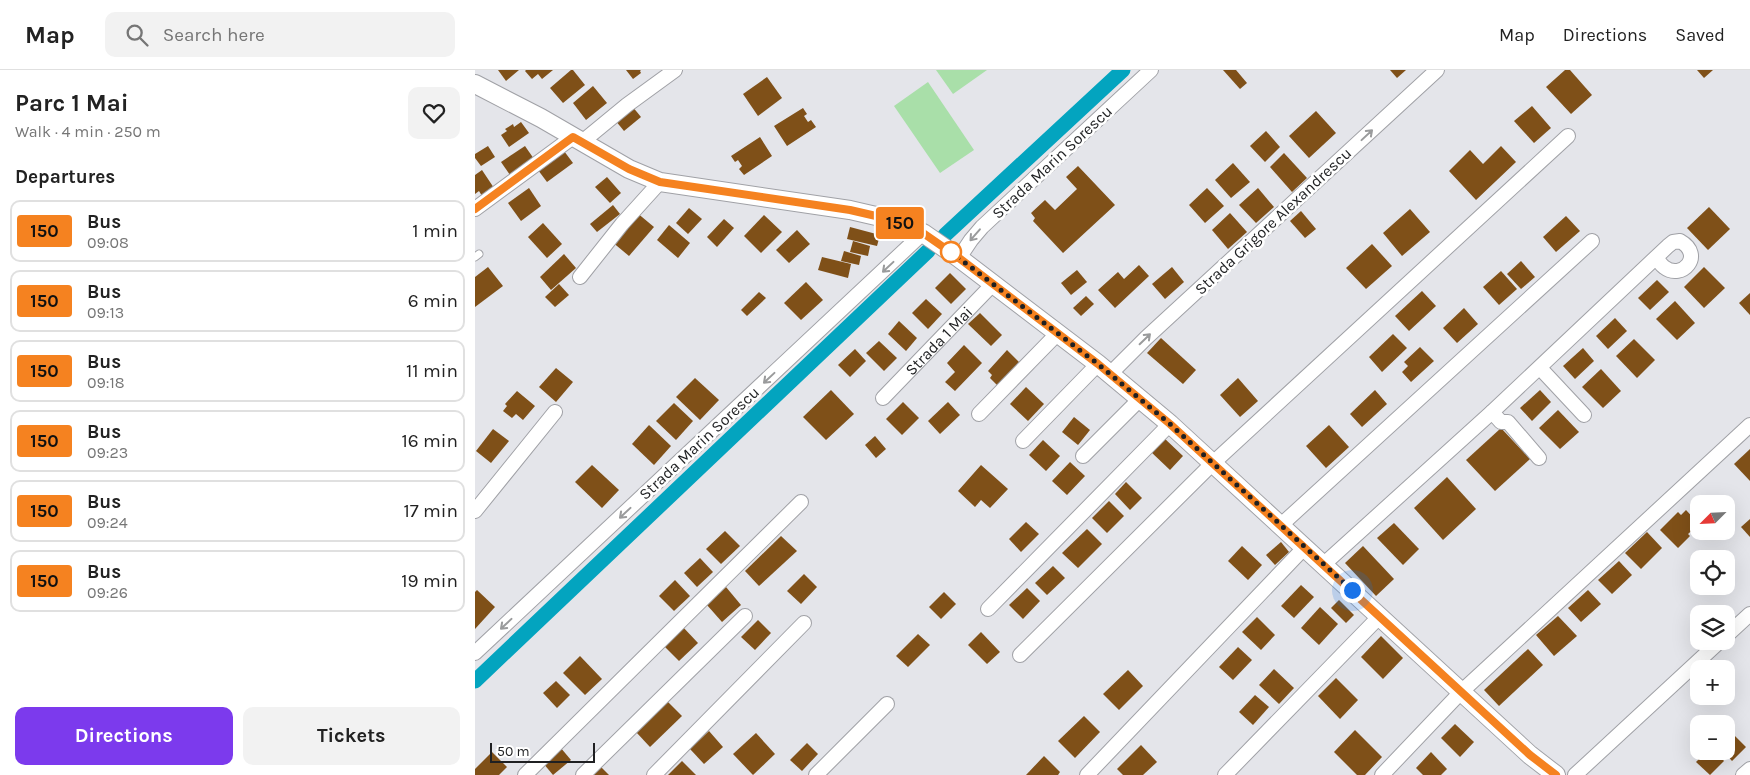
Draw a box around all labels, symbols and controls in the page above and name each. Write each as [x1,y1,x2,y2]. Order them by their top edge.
search box [105,12,455,57]
text: Map [25,21,75,49]
icon: search [123,21,151,49]
text: Search here [163,24,265,46]
text: Map [1499,24,1535,46]
text: Directions [1563,24,1647,46]
text: Saved [1675,24,1725,46]
button: heart [408,87,460,139]
text: Parc 1 Mai [15,89,129,117]
street label: Strada Marin Sorescu [988,101,1116,223]
text: Walk · 4 min · 250 m [15,122,161,141]
one-way arrow [1361,129,1374,141]
street label: Strada Grigore Alexandrescu [1191,143,1355,299]
text: Departures [15,166,115,188]
line badge: 150 [871,207,929,239]
text: Bus [87,211,121,233]
text: 150 [886,212,914,234]
text: 150 [30,220,59,242]
text: 1 min [412,220,458,242]
one-way arrow [969,229,981,242]
text: 09:08 [87,233,129,252]
unlabelled marker [940,241,962,263]
one-way arrow [881,261,894,273]
text: Bus [87,281,121,303]
text: 150 [30,290,59,312]
text: 6 min [408,290,458,312]
street label: Strada 1 Mai [901,302,976,379]
text: 09:13 [87,303,124,322]
one-way arrow [1138,334,1150,346]
text: Bus [87,351,121,373]
text: 150 [30,360,59,382]
text: 11 min [406,360,458,382]
one-way arrow [763,372,775,384]
text: 09:18 [87,373,125,392]
street label: Strada Marin Sorescu [635,382,763,504]
text: Bus [87,421,121,443]
text: 150 [30,430,59,452]
text: 16 min [401,430,458,452]
text: 09:23 [87,443,128,462]
text: Bus [87,491,121,513]
north arrow [1690,495,1735,540]
map controls [1690,495,1735,760]
text: 150 [30,500,59,522]
text: 17 min [403,500,458,522]
one-way arrow [618,507,631,519]
text: 09:24 [87,513,128,532]
button: locate [1690,550,1735,595]
text: Bus [87,561,121,583]
text: 150 [30,570,59,592]
text: 19 min [401,570,458,592]
your location [1340,578,1365,603]
text: 09:26 [87,583,128,602]
button: layers [1690,605,1735,650]
one-way arrow [500,617,513,629]
button: + [1690,660,1735,705]
button: Directions [15,707,233,765]
button: Tickets [243,707,460,765]
button: − [1690,715,1735,760]
scale bar [490,740,595,763]
text: 50 m [497,743,530,760]

